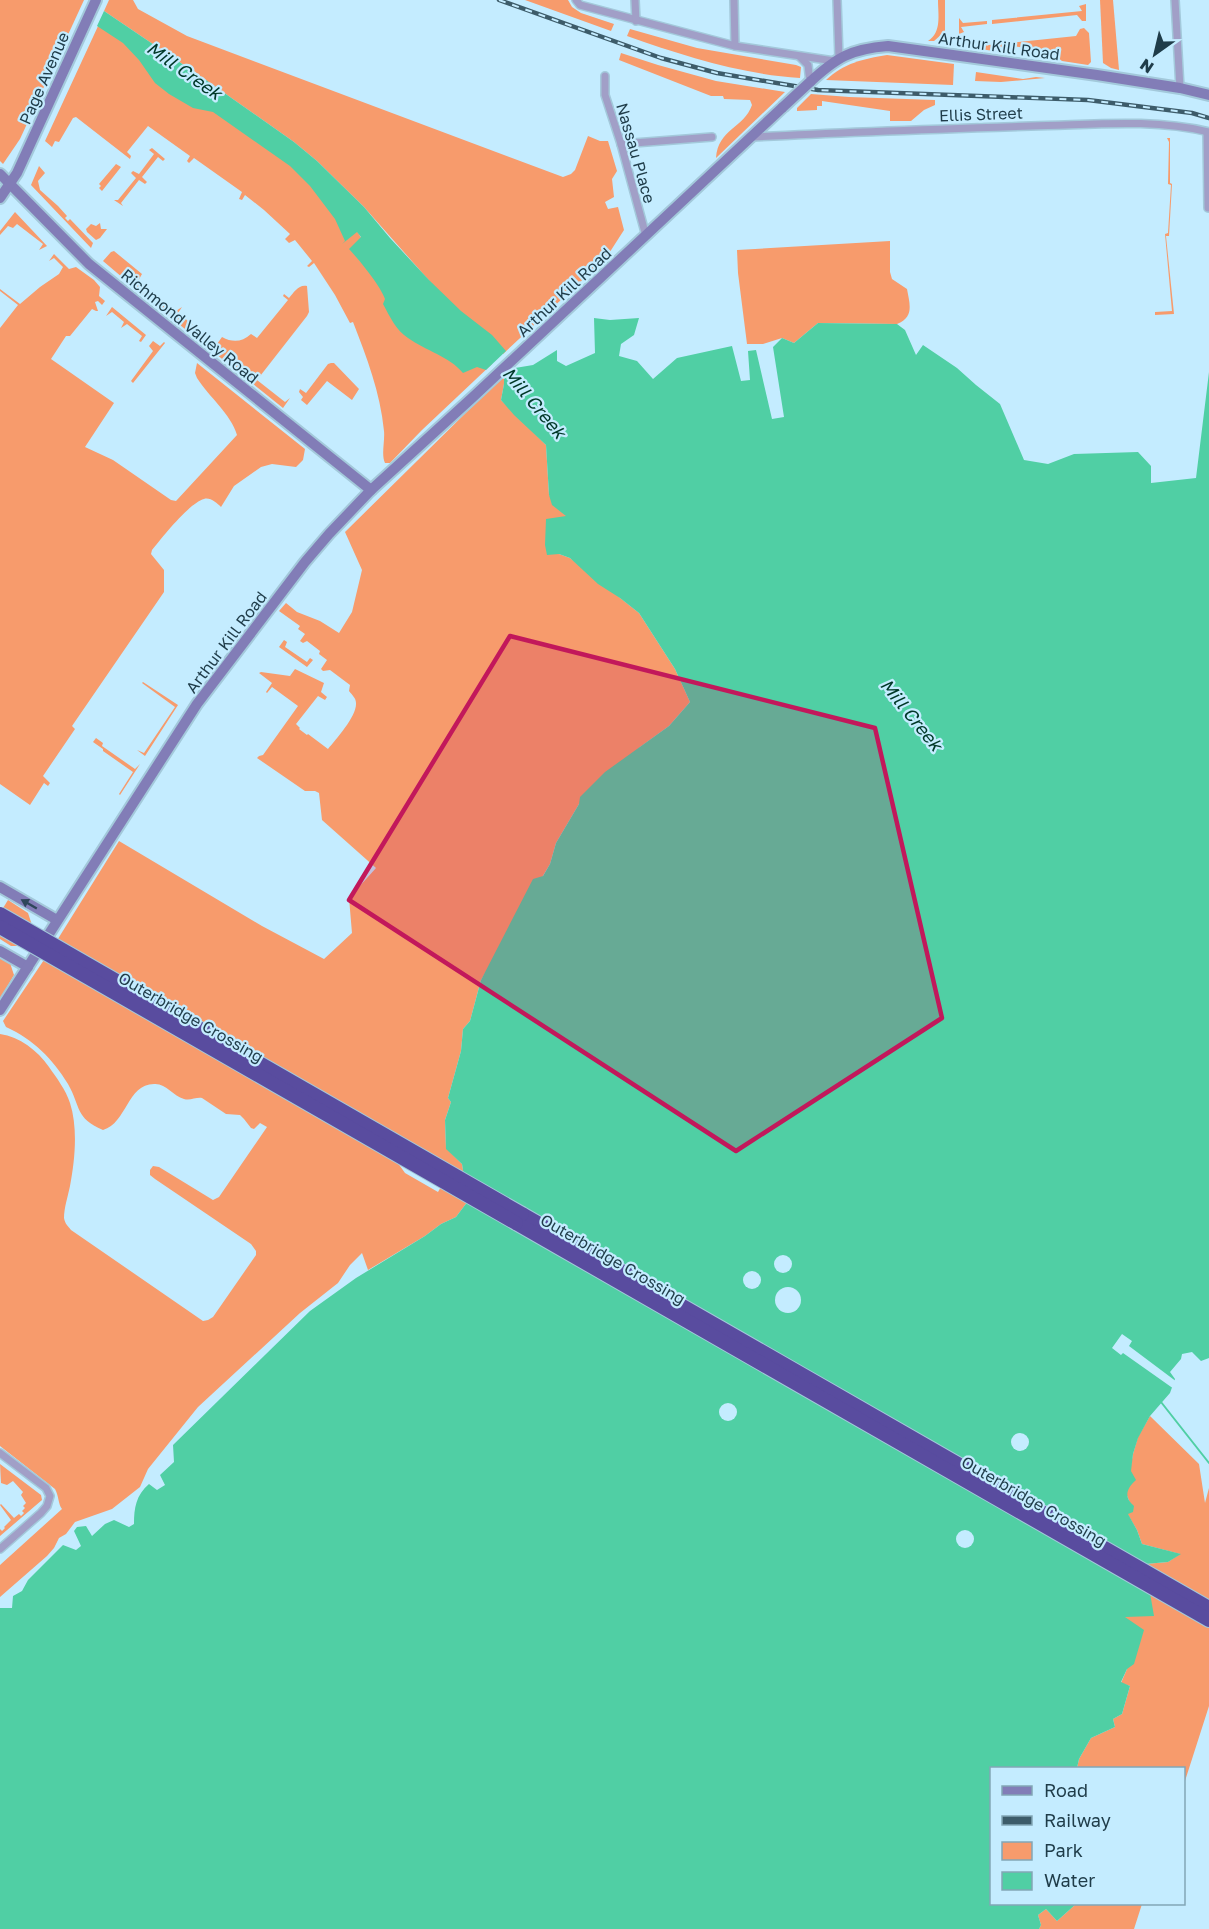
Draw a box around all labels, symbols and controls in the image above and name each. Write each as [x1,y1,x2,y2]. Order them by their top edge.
north arrow [1125,24,1185,84]
street label: Arthur Kill Road [937,28,1061,64]
street label: Page Avenue [15,29,73,127]
water label: Mill Creek [143,36,228,105]
text: N [1136,55,1157,78]
street label: Nassau Place [612,100,660,206]
street label: Ellis Street [939,103,1023,125]
street label: Arthur Kill Road [512,243,616,341]
street label: Richmond Valley Road [117,264,263,388]
water label: Mill Creek [499,362,572,444]
street label: Arthur Kill Road [181,587,271,697]
water label: Mill Creek [876,674,949,756]
one-way arrow [20,899,37,909]
street label: Outerbridge Crossing [115,967,267,1067]
street label: Outerbridge Crossing [537,1209,689,1309]
street label: Outerbridge Crossing [958,1451,1110,1551]
legend [990,1767,1185,1905]
text: Road [1044,1779,1088,1801]
text: Railway [1044,1809,1111,1831]
text: Park [1044,1839,1083,1861]
text: Water [1044,1869,1095,1891]

